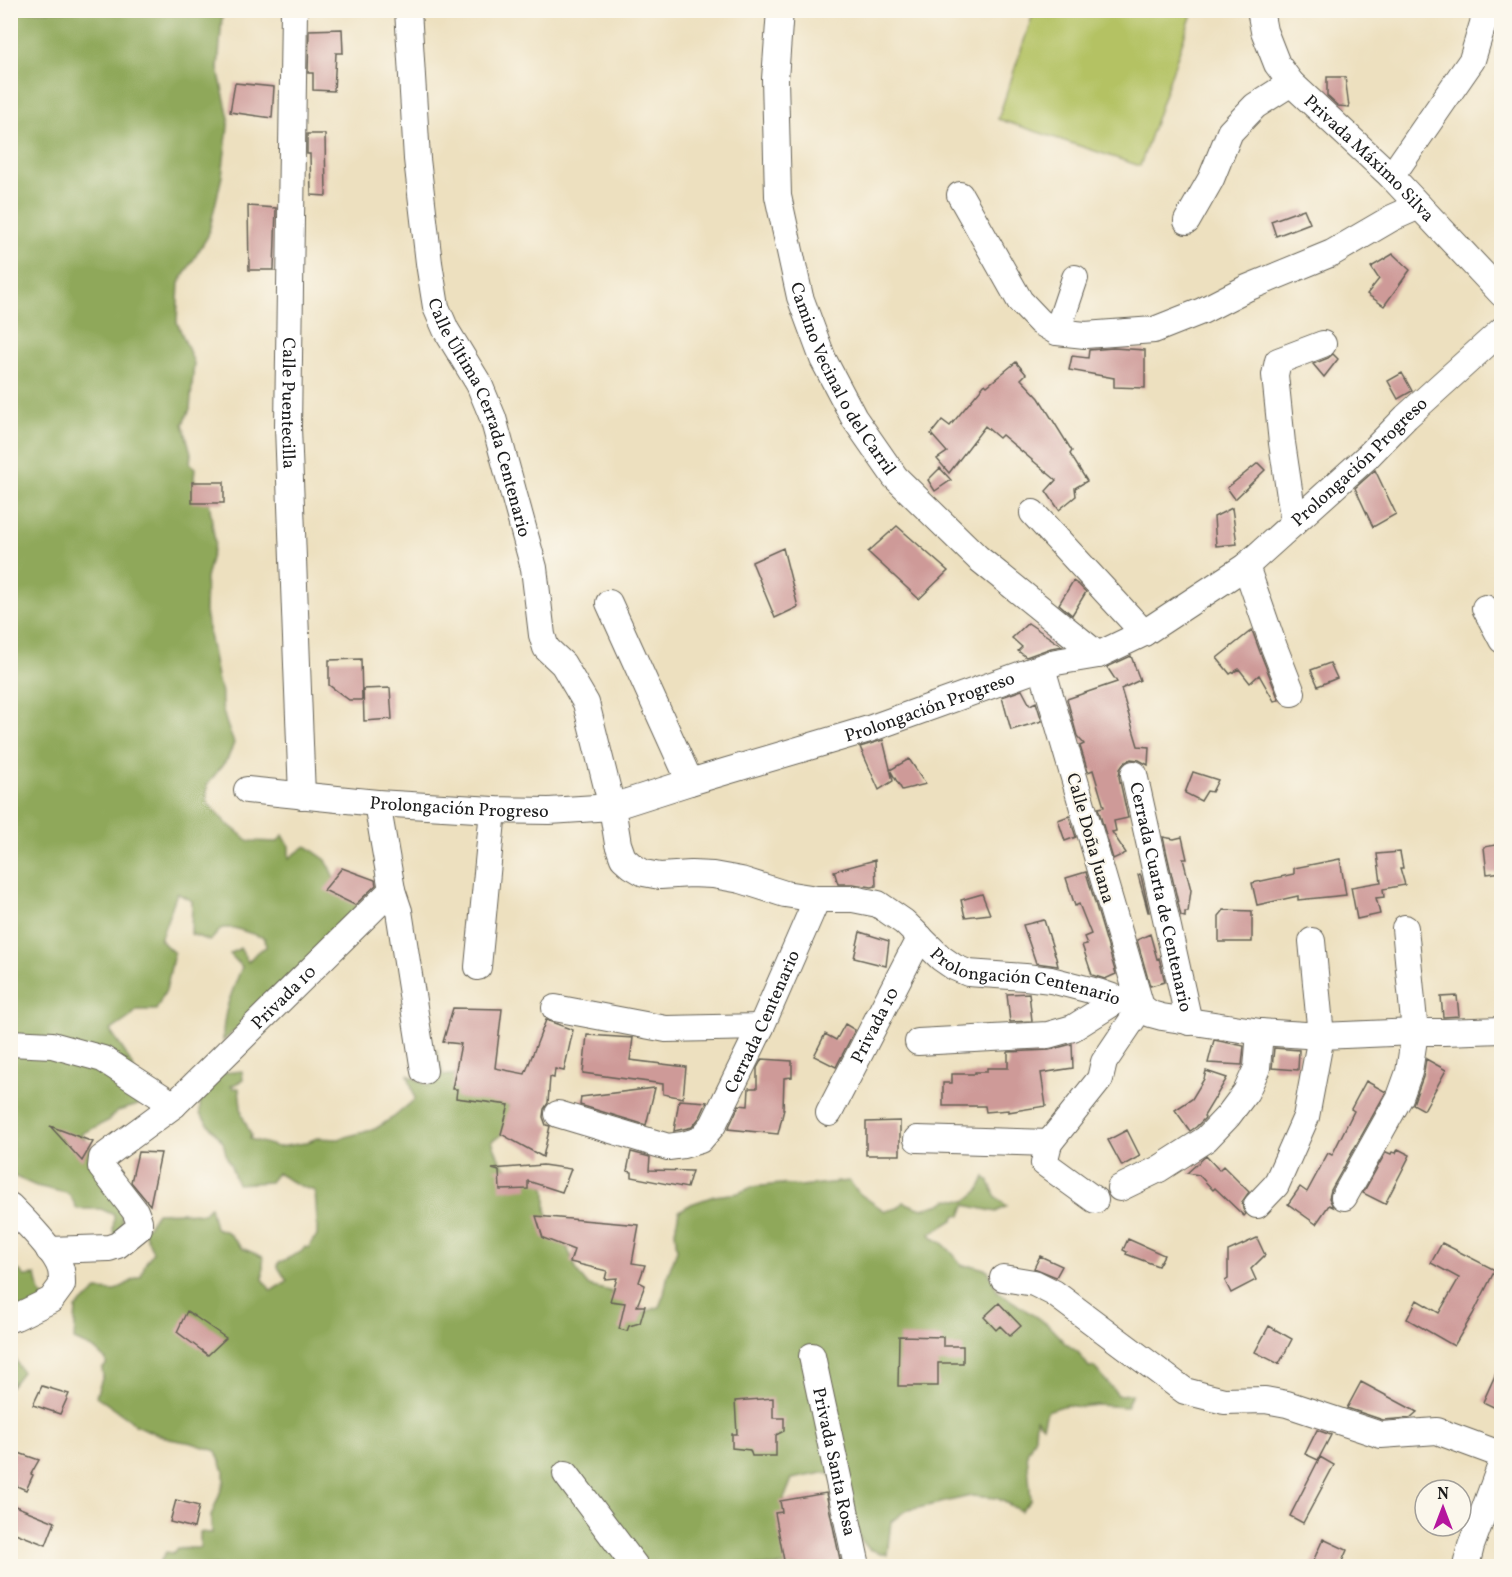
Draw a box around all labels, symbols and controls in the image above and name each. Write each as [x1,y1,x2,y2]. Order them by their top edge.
street label: Privada Máximo Silva [1297,90,1439,228]
street label: Camino Vecinal o del Carril [783,280,901,481]
street label: Calle Última Cerrada Centenario [421,297,536,540]
street label: Calle Puentecilla [274,337,301,469]
street label: Prolongación Progreso [1287,392,1434,533]
street label: Prolongación Progreso [842,667,1019,750]
street label: Calle Doña Juana [1059,770,1120,906]
street label: Cerrada Cuarta de Centenario [1122,780,1197,1015]
street label: Prolongación Progreso [369,791,549,825]
street label: Prolongación Centenario [923,943,1123,1013]
street label: Cerrada Centenario [719,947,807,1098]
street label: Privada 10 [246,960,323,1036]
street label: Privada 10 [846,983,906,1068]
street label: Privada Santa Rosa [805,1385,861,1539]
north arrow [1413,1478,1473,1538]
text: N [1437,1484,1449,1506]

